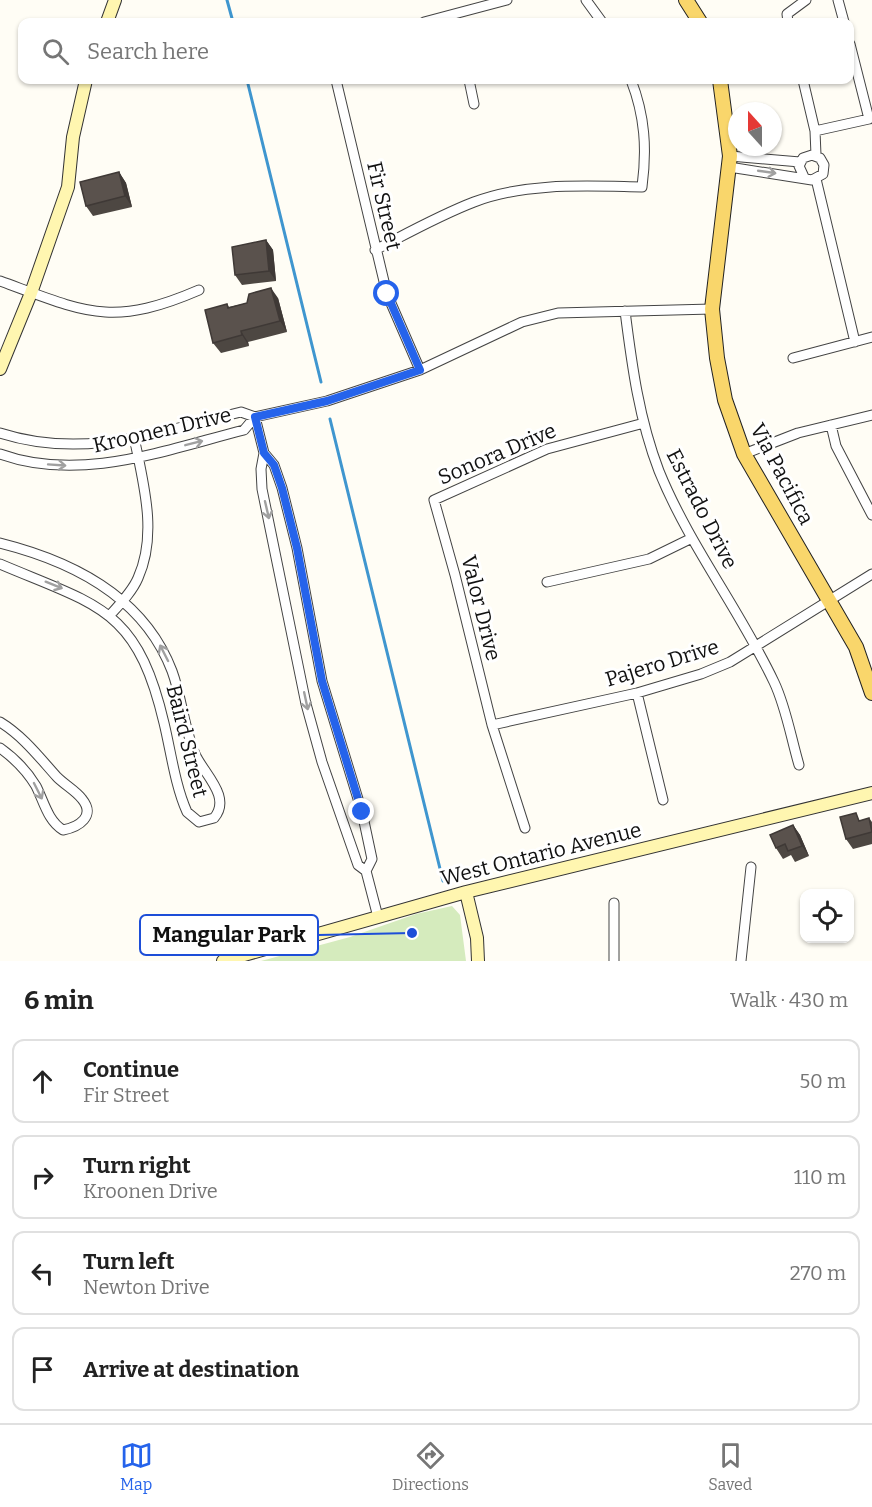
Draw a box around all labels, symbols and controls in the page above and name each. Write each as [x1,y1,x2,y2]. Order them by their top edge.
search box [18,18,854,84]
icon: search [39,35,72,68]
text: Search here [87,38,209,65]
north arrow [728,102,782,156]
street label: Fir Street [361,159,407,253]
one-way arrow [756,167,776,178]
route start [373,280,399,306]
street label: Kroonen Drive [90,401,234,459]
street label: Sonora Drive [434,417,560,491]
street label: Via Pacifica [744,419,820,530]
one-way arrow [185,436,204,448]
street label: Estrado Drive [661,445,743,573]
one-way arrow [47,460,67,471]
one-way arrow [262,500,274,519]
street label: Valor Drive [455,553,507,663]
one-way arrow [45,580,63,591]
street label: Pajero Drive [602,633,722,693]
one-way arrow [158,645,169,663]
street label: Baird Street [160,682,214,801]
one-way arrow [301,691,312,711]
one-way arrow [33,782,44,800]
route end [348,798,374,824]
street label: West Ontario Avenue [438,816,644,892]
map controls [800,889,854,943]
button: locate [800,889,854,943]
callout: Mangular Park [140,915,318,955]
text: Mangular Park [152,921,306,948]
text: 6 min [24,985,94,1016]
text: Walk · 430 m [730,988,848,1012]
text: Continue [83,1056,179,1083]
icon: ahead [26,1065,59,1098]
text: 50 m [799,1069,846,1093]
text: Fir Street [83,1083,169,1107]
text: Turn right [83,1152,191,1179]
icon: right [26,1161,59,1194]
text: 110 m [794,1165,846,1189]
text: Kroonen Drive [83,1179,218,1203]
text: Turn left [83,1248,175,1275]
icon: left [26,1257,59,1290]
text: 270 m [790,1261,846,1285]
text: Newton Drive [83,1275,210,1299]
icon: arrive [26,1353,59,1386]
text: Arrive at destination [83,1356,299,1383]
tab: Map [120,1439,153,1494]
tab: Directions [392,1439,469,1494]
tab: Saved [708,1439,752,1494]

